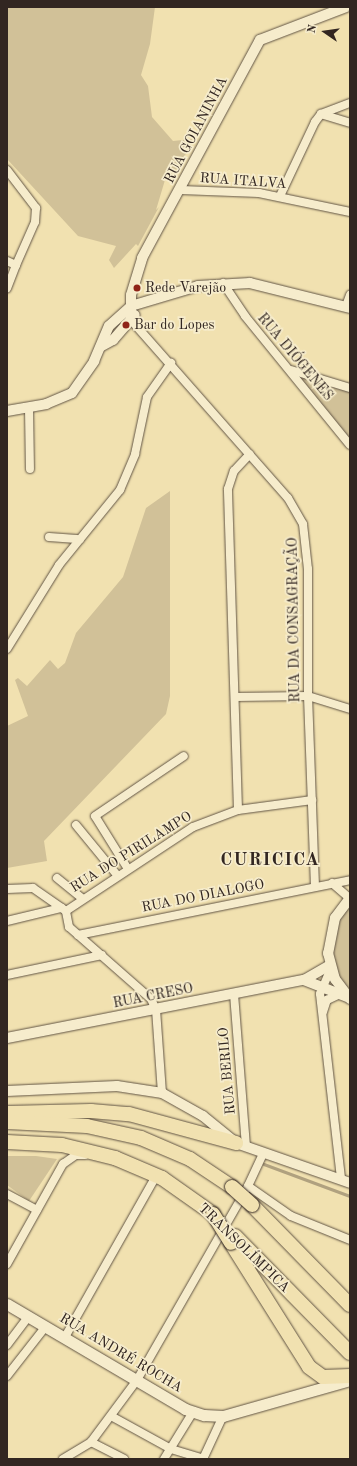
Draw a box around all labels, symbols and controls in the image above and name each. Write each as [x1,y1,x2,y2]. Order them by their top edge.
north arrow [305,12,345,52]
text: N [307,24,319,35]
street label: RUA GOIANINHA [161,74,231,186]
street label: RUA ITALVA [199,170,287,192]
place label: Rede Varejão [145,280,226,296]
marker: Rede Varejão [132,283,142,293]
street label: RUA DIÓGENES [254,310,336,404]
place label: Bar do Lopes [134,317,214,333]
marker: Bar do Lopes [121,320,131,330]
street label: RUA DA CONSAGRAÇÃO [284,537,304,703]
street label: RUA DO PIRILAMPO [67,808,195,896]
district label: CURICICA [220,849,320,871]
street label: RUA DO DIALOGO [140,876,266,916]
street label: RUA CRESO [112,980,194,1012]
street label: RUA BERILO [215,1027,239,1115]
street label: TRANSOLÍMPICA [195,1200,293,1296]
street label: RUA ANDRÉ ROCHA [56,1310,186,1396]

